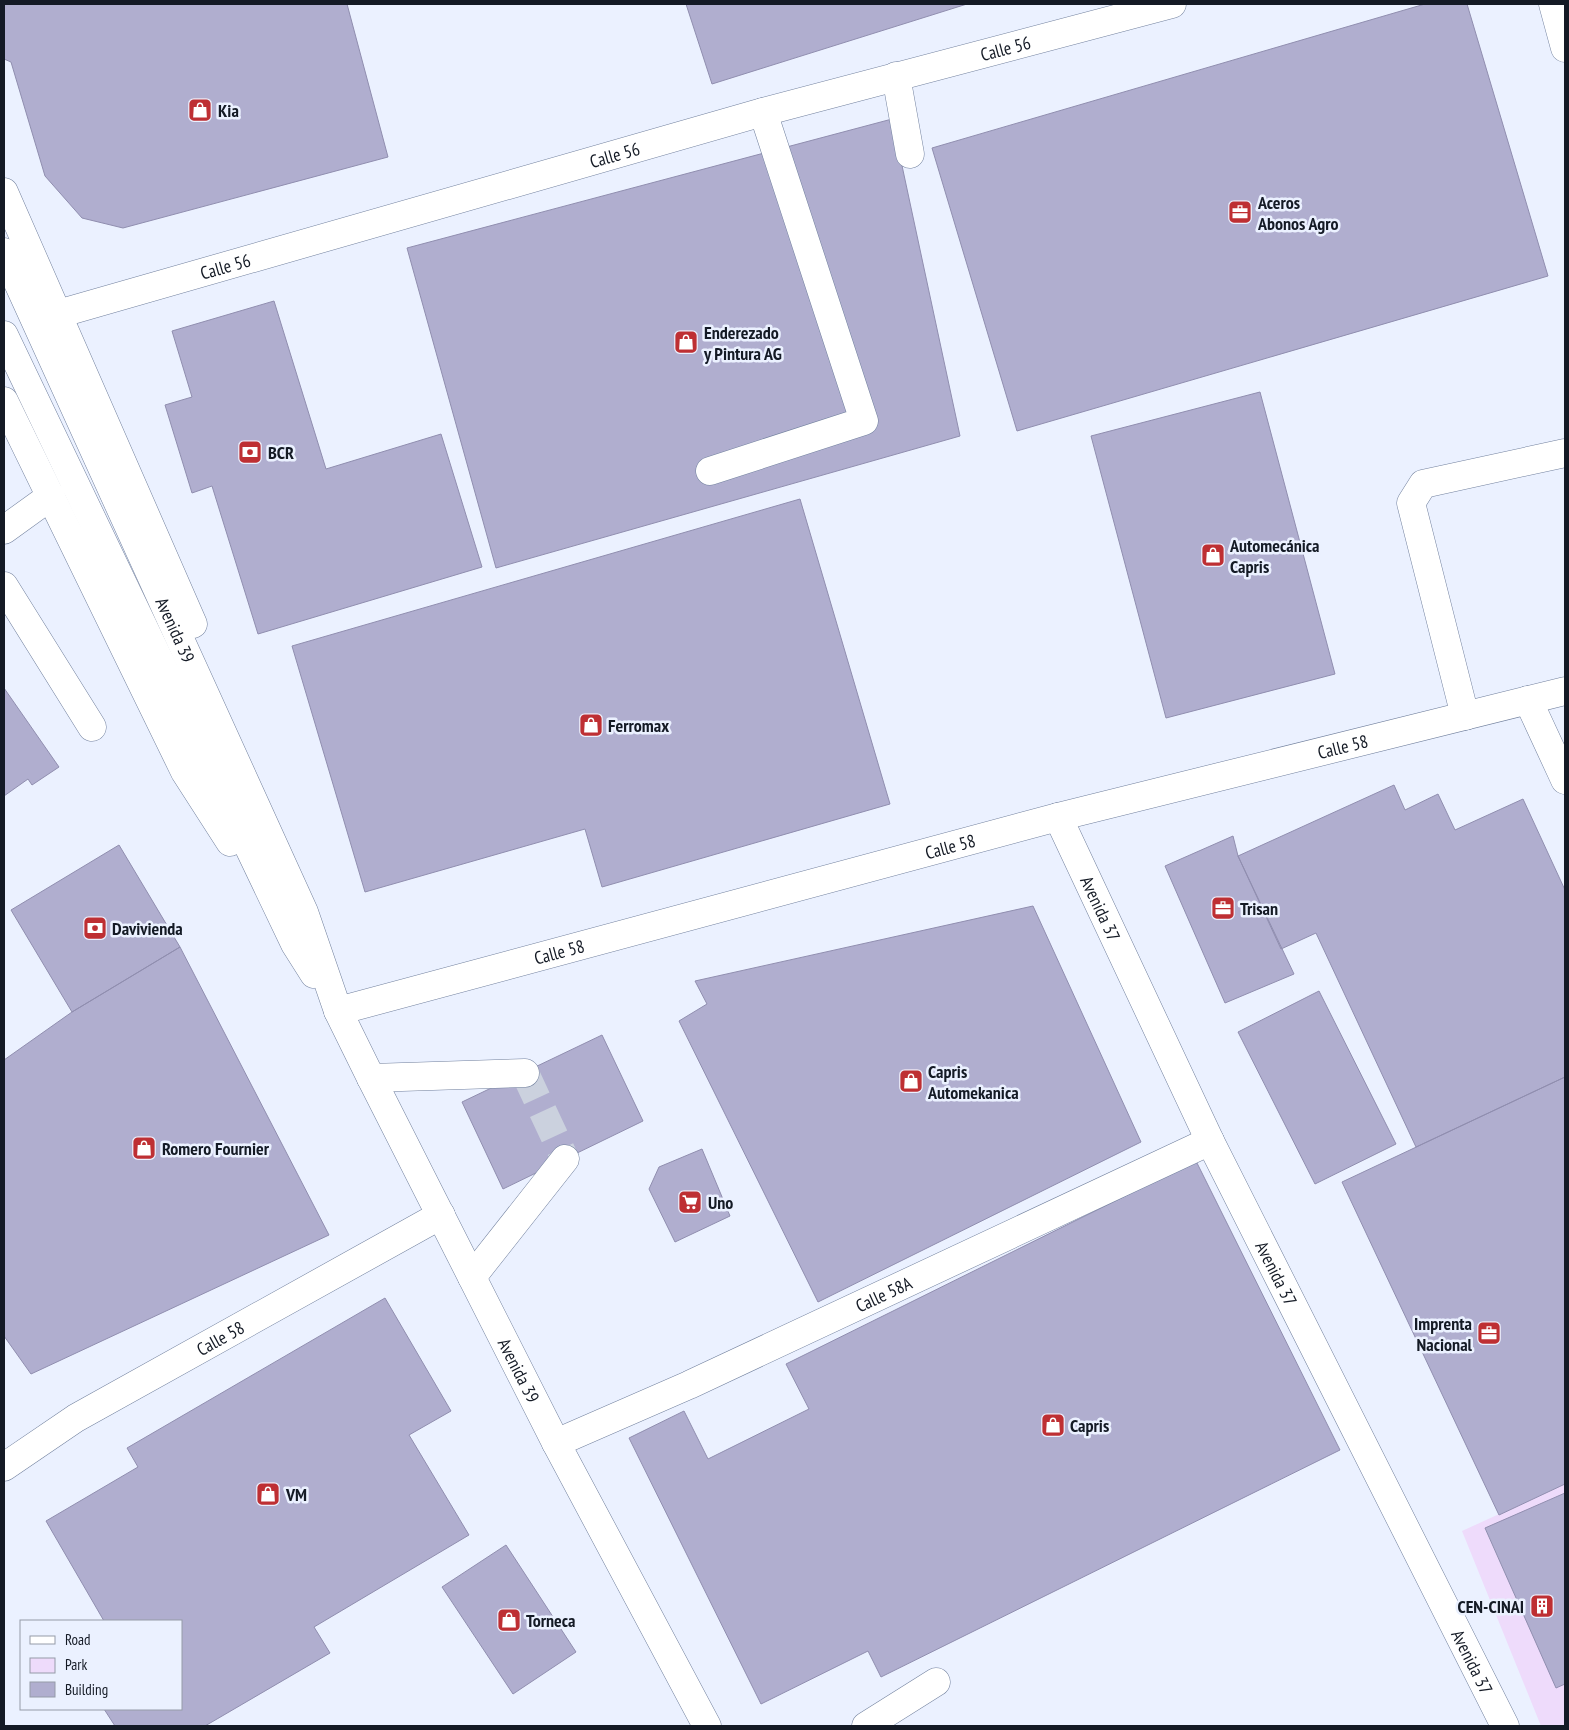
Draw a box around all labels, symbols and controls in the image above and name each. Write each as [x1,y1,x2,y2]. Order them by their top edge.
street label: Calle 56 [978,30,1033,66]
shop icon: Kia [187,97,213,123]
place label: Kia [218,99,239,122]
street label: Calle 56 [587,136,642,173]
place label: Aceros Abonos Agro [1257,191,1338,235]
office icon: Aceros Abonos Agro [1227,199,1253,225]
street label: Calle 56 [198,248,253,284]
place label: Enderezado y Pintura AG [703,321,782,365]
shop icon: Enderezado y Pintura AG [673,329,699,355]
bank icon: BCR [237,439,263,465]
place label: BCR [268,441,294,464]
place label: Automecánica Capris [1229,534,1320,578]
shop icon: Automecánica Capris [1200,542,1226,568]
street label: Avenida 39 [151,594,201,666]
shop icon: Ferromax [578,712,604,738]
place label: Ferromax [608,714,669,737]
street label: Calle 58 [1315,729,1370,764]
street label: Calle 58 [923,828,978,864]
street label: Avenida 37 [1076,872,1126,945]
office icon: Trisan [1210,895,1236,921]
place label: Trisan [1240,897,1278,920]
bank icon: Davivienda [82,915,108,941]
place label: Davivienda [112,917,183,940]
street label: Calle 58 [531,934,587,969]
place label: Capris Automekanica [927,1060,1019,1104]
shop icon: Capris Automekanica [898,1068,924,1094]
shop icon: Romero Fournier [131,1135,157,1161]
place label: Romero Fournier [162,1137,270,1160]
supermarket icon: Uno [677,1189,703,1215]
place label: Uno [708,1191,733,1214]
street label: Avenida 37 [1251,1237,1303,1309]
street label: Calle 58A [852,1271,916,1317]
place label: Imprenta Nacional [1414,1312,1473,1356]
street label: Calle 58 [192,1315,248,1360]
office icon: Imprenta Nacional [1476,1320,1502,1346]
street label: Avenida 39 [493,1334,545,1406]
shop icon: Capris [1040,1412,1066,1438]
place label: Capris [1070,1414,1109,1437]
shop icon: VM [255,1481,281,1507]
place label: VM [285,1483,307,1506]
building icon: CEN-CINAI [1529,1593,1555,1619]
place label: CEN-CINAI [1457,1595,1524,1618]
shop icon: Torneca [496,1607,522,1633]
place label: Torneca [526,1609,575,1632]
legend [20,1620,182,1710]
street label: Avenida 37 [1447,1626,1498,1698]
text: Road [65,1630,91,1649]
text: Park [65,1655,87,1674]
text: Building [65,1680,108,1699]

